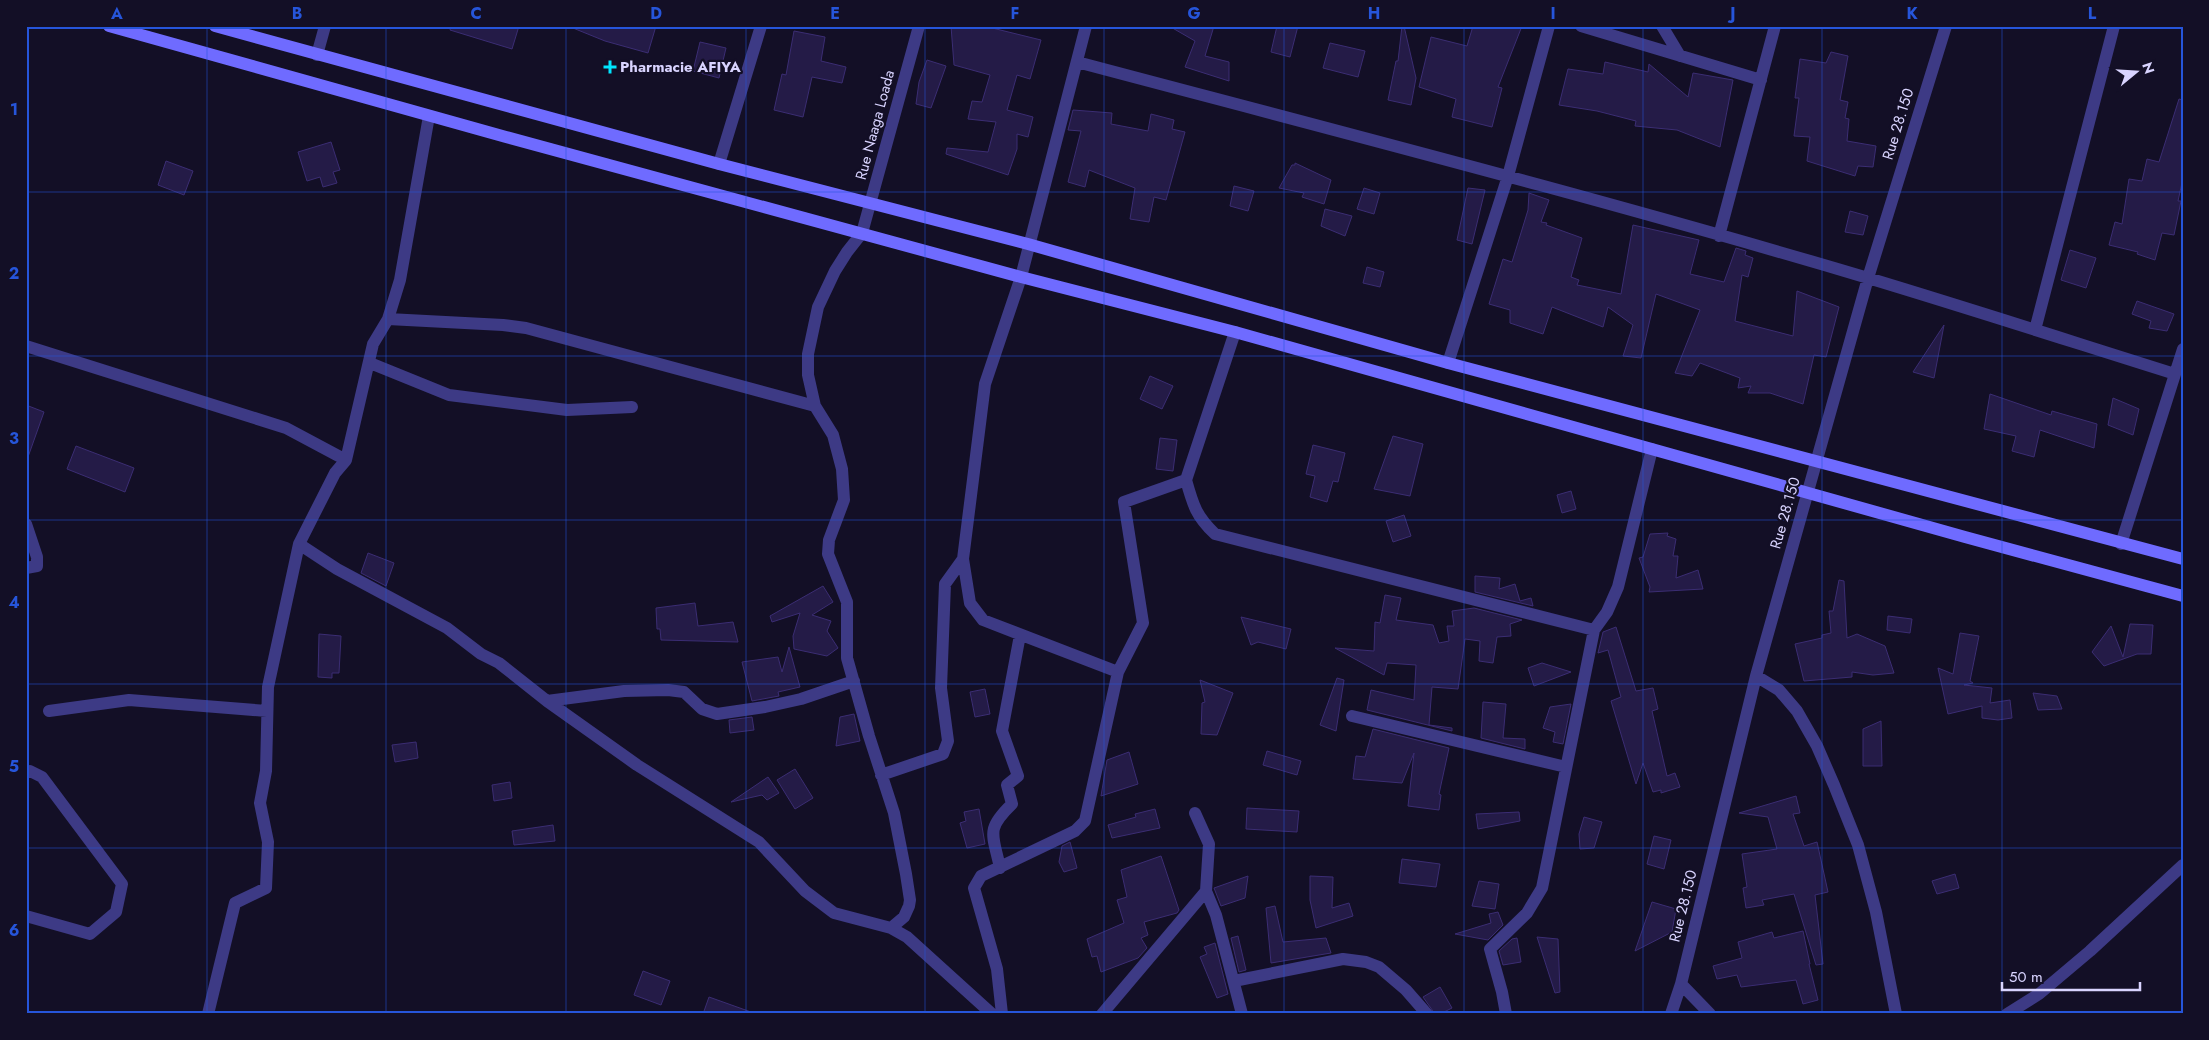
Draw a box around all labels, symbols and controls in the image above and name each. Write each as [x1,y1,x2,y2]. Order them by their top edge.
text: A [110,2,123,25]
text: B [292,2,302,25]
text: C [470,2,482,25]
text: D [650,2,662,25]
text: E [830,2,840,25]
text: F [1011,2,1019,25]
text: G [1187,2,1201,25]
text: H [1368,2,1380,25]
text: I [1550,2,1556,25]
text: J [1727,2,1736,25]
text: K [1906,2,1918,25]
text: L [2088,2,2097,25]
north arrow [2112,48,2162,98]
place label: Pharmacie AFIYA [620,56,742,78]
text: N [2137,60,2160,76]
marker: Pharmacie AFIYA [604,61,616,73]
street label: Rue Naaga Loada [850,68,900,182]
street label: Rue 28.150 [1877,86,1919,162]
text: 1 [10,98,18,121]
text: 2 [9,262,19,285]
text: 3 [9,427,19,450]
street label: Rue 28.150 [1764,475,1806,551]
text: 4 [8,591,20,614]
text: 5 [9,755,19,778]
street label: Rue 28.150 [1663,868,1703,944]
text: 6 [9,919,19,942]
scale bar [2002,960,2139,992]
text: 50 m [2009,966,2043,988]

